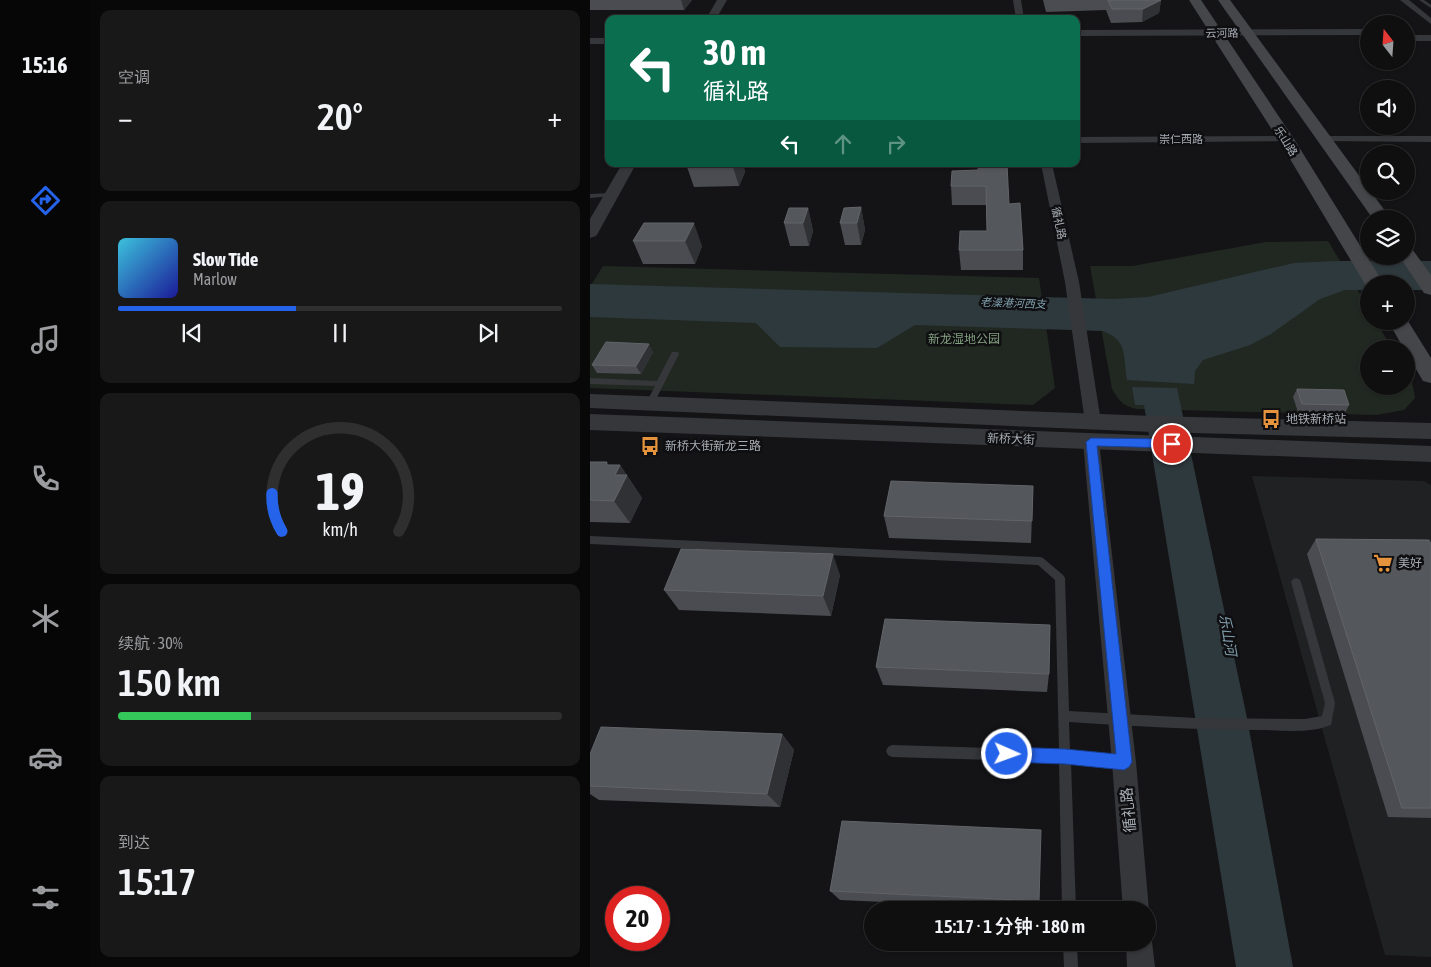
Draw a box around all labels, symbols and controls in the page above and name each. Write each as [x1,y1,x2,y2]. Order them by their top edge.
north arrow [1360,15,1415,70]
map controls [1360,15,1415,395]
street label: 云河路 [1205,27,1239,39]
text: 30 m [703,32,766,72]
icon: left [620,35,685,100]
text: 15:16 [22,52,68,78]
text: 空调 [118,68,150,86]
text: 循礼路 [703,78,769,104]
button: sound [1360,80,1415,135]
text: 20° [317,95,363,138]
text: − [118,101,133,133]
text: + [547,101,562,133]
street label: 乐山路 [1272,124,1300,158]
icon: left [776,130,804,158]
icon: ahead [829,130,857,158]
icon: right [882,130,910,158]
street label: 崇仁西路 [1159,133,1203,145]
button: search [1360,145,1415,200]
icon: directions [28,183,63,218]
street label: 循礼路 [1050,206,1068,240]
button: layers [1360,210,1415,265]
text: Slow Tide [193,248,258,270]
text: Marlow [193,270,237,288]
button: + [1360,275,1415,330]
water label: 老澡港河西支 [980,296,1048,310]
icon: previous [178,319,206,347]
icon: pause [326,319,354,347]
icon: next [474,319,502,347]
icon: music [28,322,63,357]
park label: 新龙湿地公园 [928,332,1000,346]
button: − [1360,340,1415,395]
bus stop icon: 地铁新桥站 [1260,408,1282,430]
place label: 地铁新桥站 [1286,412,1346,426]
pin [1151,423,1193,465]
icon: arrive [1158,430,1186,458]
street label: 新桥大街 [987,431,1035,447]
bus stop icon: 新桥大街新龙三路 [639,435,661,457]
place label: 新桥大街新龙三路 [665,439,761,453]
icon: phone [28,461,63,496]
text: 19 [316,461,364,521]
text: km/h [322,519,358,540]
supermarket icon: 美好 [1372,552,1394,574]
place label: 美好 [1398,556,1422,570]
icon: climate [28,601,63,636]
water label: 乐山河 [1216,613,1240,660]
text: 续航 · 30% [118,634,183,652]
text: 150 km [118,661,221,704]
position arrow [980,727,1032,779]
icon: car [28,740,63,775]
street label: 循礼路 [1118,787,1138,833]
text: 到达 [118,833,150,851]
text: 15:17 [118,860,196,903]
icon: filters [28,880,63,915]
speed limit sign: 20 [605,886,670,951]
text: 15:17 · 1 分钟 · 180 m [935,915,1085,937]

